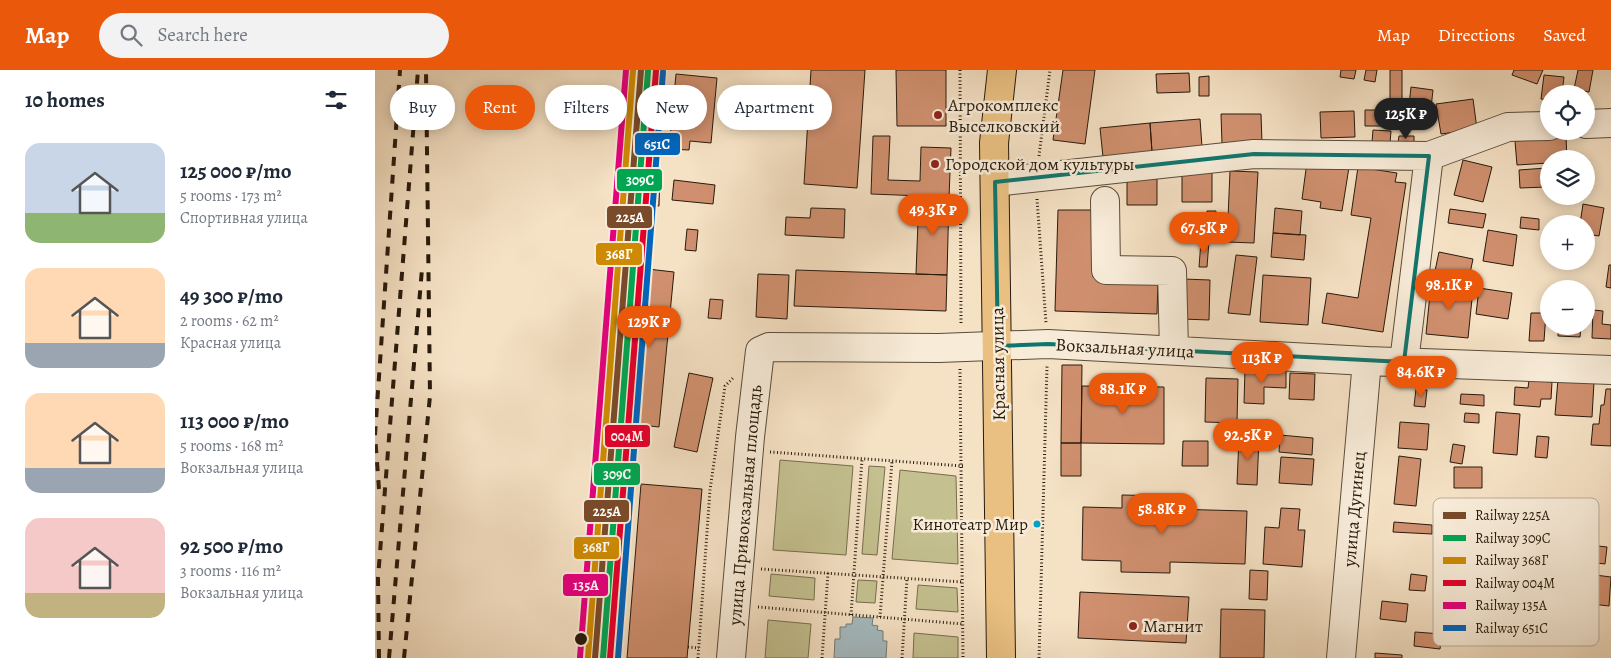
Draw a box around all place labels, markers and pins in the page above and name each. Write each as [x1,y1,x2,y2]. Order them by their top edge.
place label: Агрокомплекс Выселковский [947,93,1060,138]
pin: 125K ₽ [1365,98,1447,140]
marker: Агрокомплекс Выселковский [932,109,944,121]
place label: Городской дом культуры [945,152,1135,176]
marker: Городской дом культуры [929,158,941,170]
pin: 49.3K ₽ [887,194,979,236]
pin: 67.5K ₽ [1158,212,1250,254]
pin: 98.1K ₽ [1403,268,1495,311]
pin: 129K ₽ [608,306,690,348]
pin: 113K ₽ [1221,342,1303,384]
pin: 84.6K ₽ [1375,356,1467,398]
pin: 88.1K ₽ [1077,372,1169,415]
pin: 92.5K ₽ [1202,418,1294,461]
pin: 58.8K ₽ [1116,492,1208,535]
place label: Кинотеатр Мир [913,513,1028,536]
marker: Кинотеатр Мир [1032,519,1042,529]
place label: Магнит [1143,614,1203,638]
marker: Магнит [1127,620,1139,632]
unlabelled marker [573,631,589,647]

